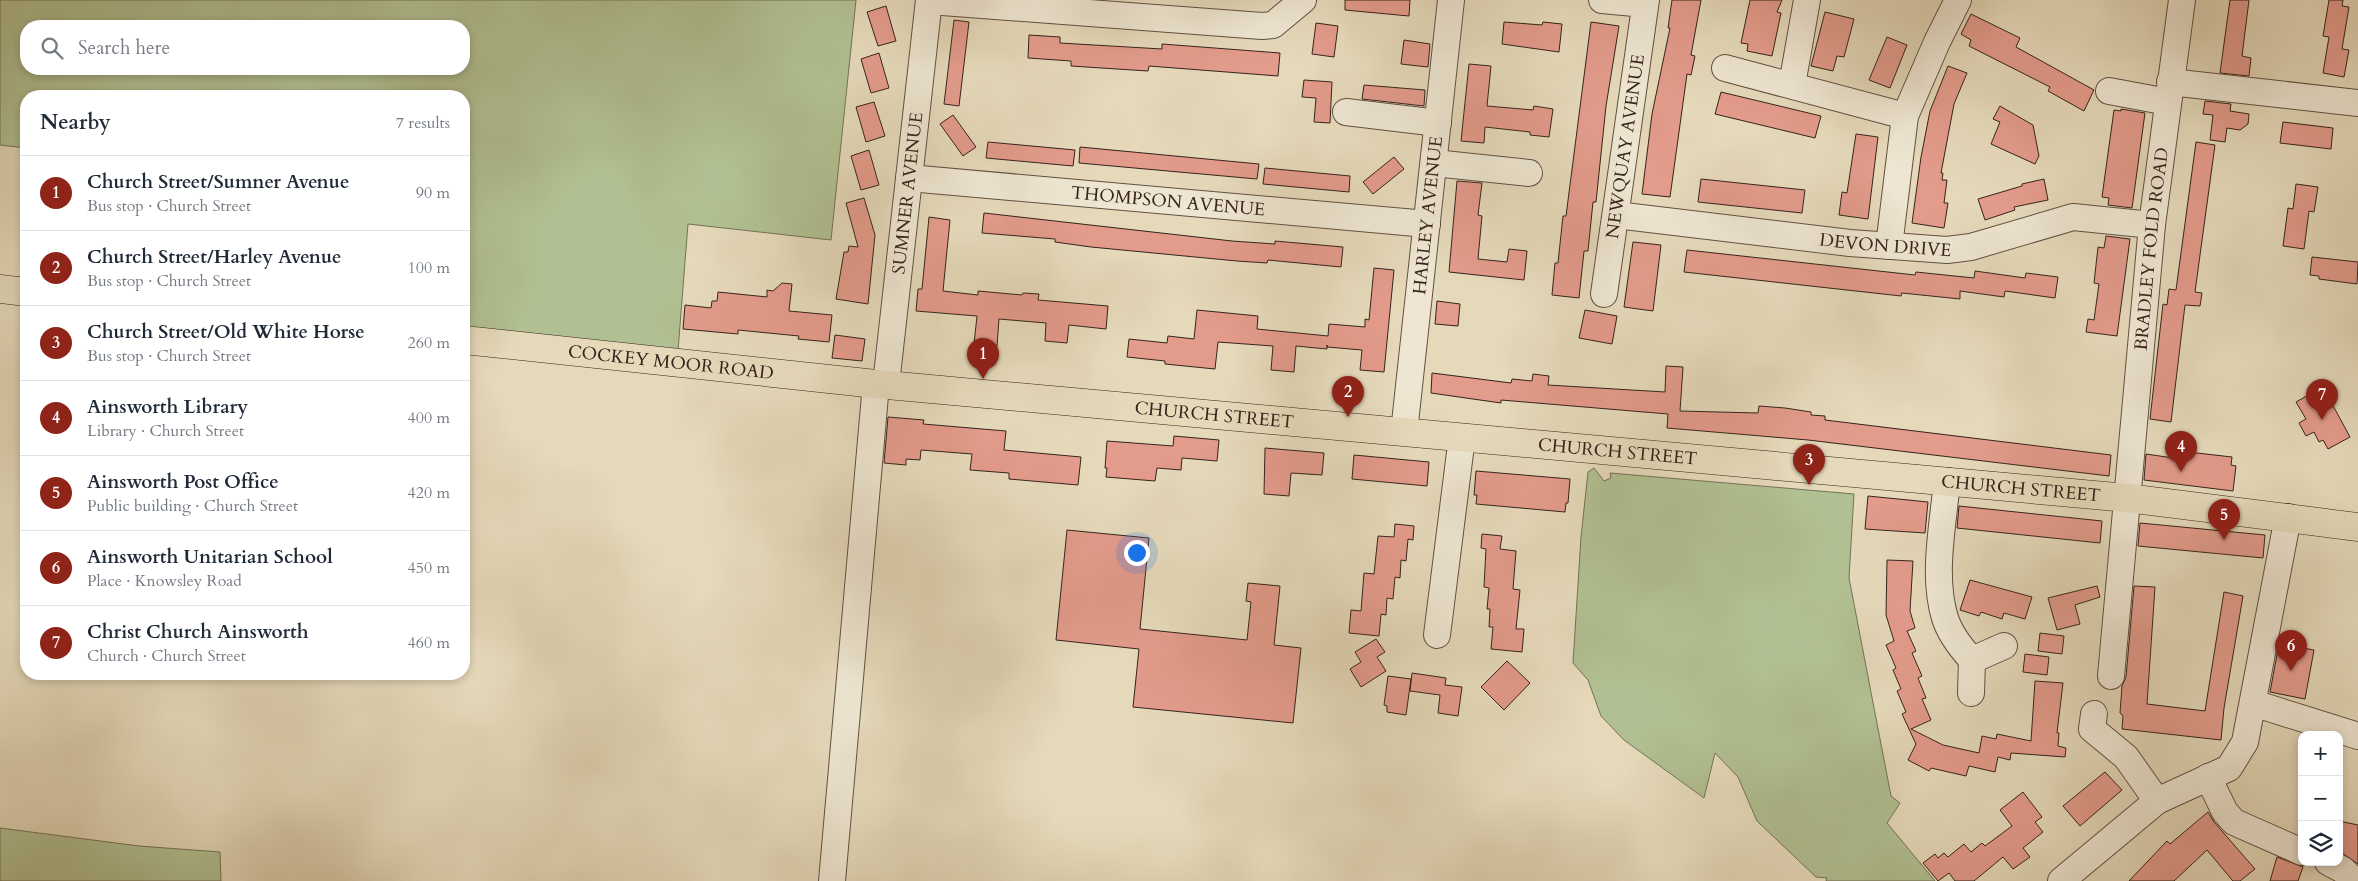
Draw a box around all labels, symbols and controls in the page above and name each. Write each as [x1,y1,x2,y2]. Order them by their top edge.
search box [20,20,470,75]
icon: search [38,34,66,62]
text: Search here [78,35,170,61]
street label: NEWQUAY AVENUE [1600,53,1651,240]
text: Nearby [40,108,111,137]
street label: SUMNER AVENUE [886,111,929,276]
text: 7 results [396,112,450,134]
street label: HARLEY AVENUE [1407,135,1449,296]
street label: BRADLEY FOLD ROAD [2129,146,2175,352]
text: Church Street/Sumner Avenue [87,169,349,195]
street label: THOMPSON AVENUE [1070,180,1266,223]
text: 1 [52,182,60,204]
text: 90 m [416,182,450,204]
text: Bus stop · Church Street [87,195,251,217]
street label: DEVON DRIVE [1818,227,1952,263]
text: Church Street/Harley Avenue [87,244,341,270]
text: 2 [52,257,60,279]
text: 100 m [408,257,450,279]
text: Bus stop · Church Street [87,270,251,292]
text: Church Street/Old White Horse [87,319,365,345]
text: 3 [52,332,60,354]
text: 260 m [408,332,450,354]
pin: 1 [967,338,999,379]
street label: COCKEY MOOR ROAD [567,339,775,386]
text: Bus stop · Church Street [87,345,251,367]
pin: 2 [1332,376,1364,417]
pin: 7 [2306,379,2338,420]
text: Ainsworth Library [87,394,248,420]
street label: CHURCH STREET [1134,396,1295,435]
text: 4 [52,407,60,429]
text: 400 m [408,407,450,429]
text: Library · Church Street [87,420,244,442]
pin: 4 [2165,431,2197,472]
street label: CHURCH STREET [1537,432,1698,472]
pin: 3 [1793,444,1825,485]
text: Ainsworth Post Office [87,469,279,495]
street label: CHURCH STREET [1940,469,2102,509]
text: 5 [52,482,60,504]
text: 420 m [408,482,450,504]
text: Public building · Church Street [87,495,298,517]
pin: 5 [2208,499,2240,540]
your location [1124,540,1150,566]
text: Ainsworth Unitarian School [87,544,333,570]
text: 6 [52,557,60,579]
text: 450 m [408,557,450,579]
text: Place · Knowsley Road [87,570,242,592]
text: Christ Church Ainsworth [87,619,309,645]
pin: 6 [2275,630,2307,671]
text: 7 [52,632,60,654]
text: 460 m [408,632,450,654]
text: Church · Church Street [87,645,246,667]
map controls [2298,731,2343,866]
button: + [2298,731,2343,776]
button: − [2298,776,2343,821]
button: layers [2298,821,2343,866]

